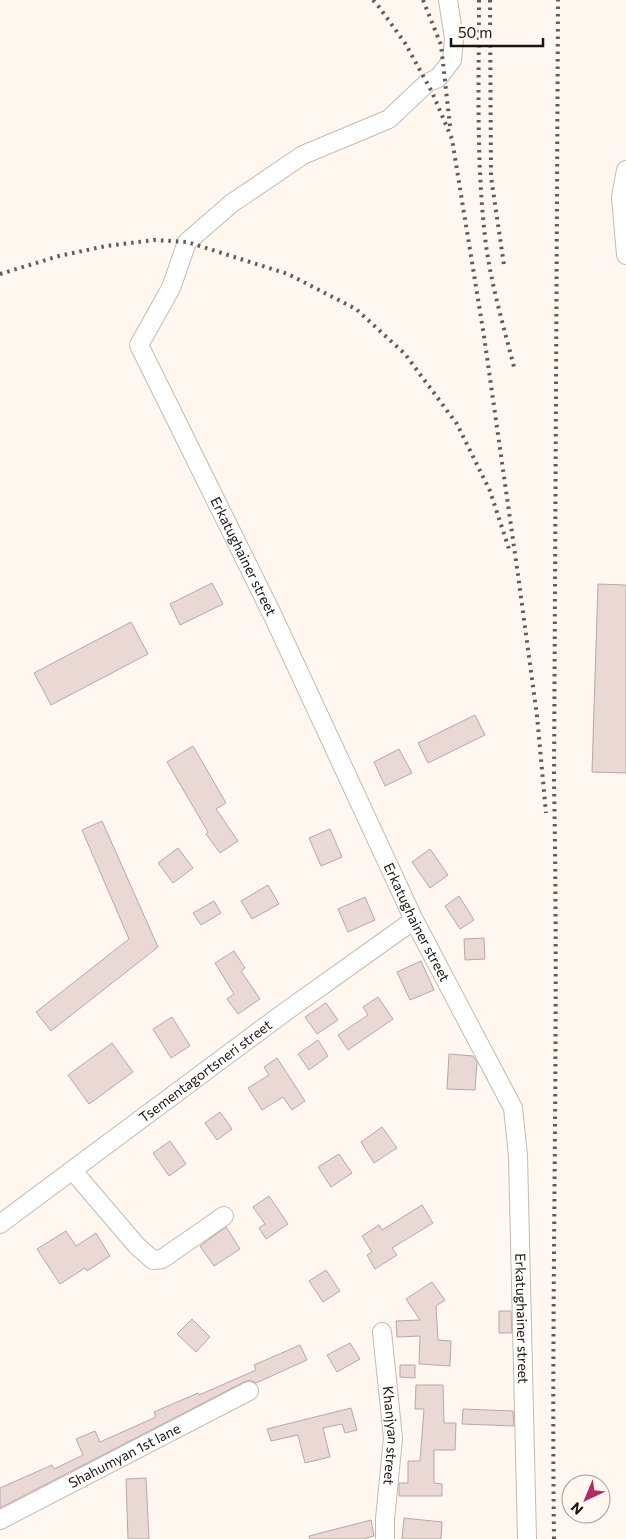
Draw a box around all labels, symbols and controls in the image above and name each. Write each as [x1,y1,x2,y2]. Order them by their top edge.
scale bar [451,15,544,47]
text: 50 m [458,23,492,41]
street label: Erkatughainer street [207,494,281,619]
street label: Erkatughainer street [381,860,454,985]
street label: Tsementagortsneri street [135,1016,275,1126]
street label: Erkatughainer street [512,1253,532,1384]
street label: Khanjyan street [380,1385,402,1486]
street label: Shahumyan 1st lane [65,1419,183,1491]
north arrow [561,1474,611,1524]
text: N [567,1499,586,1518]

